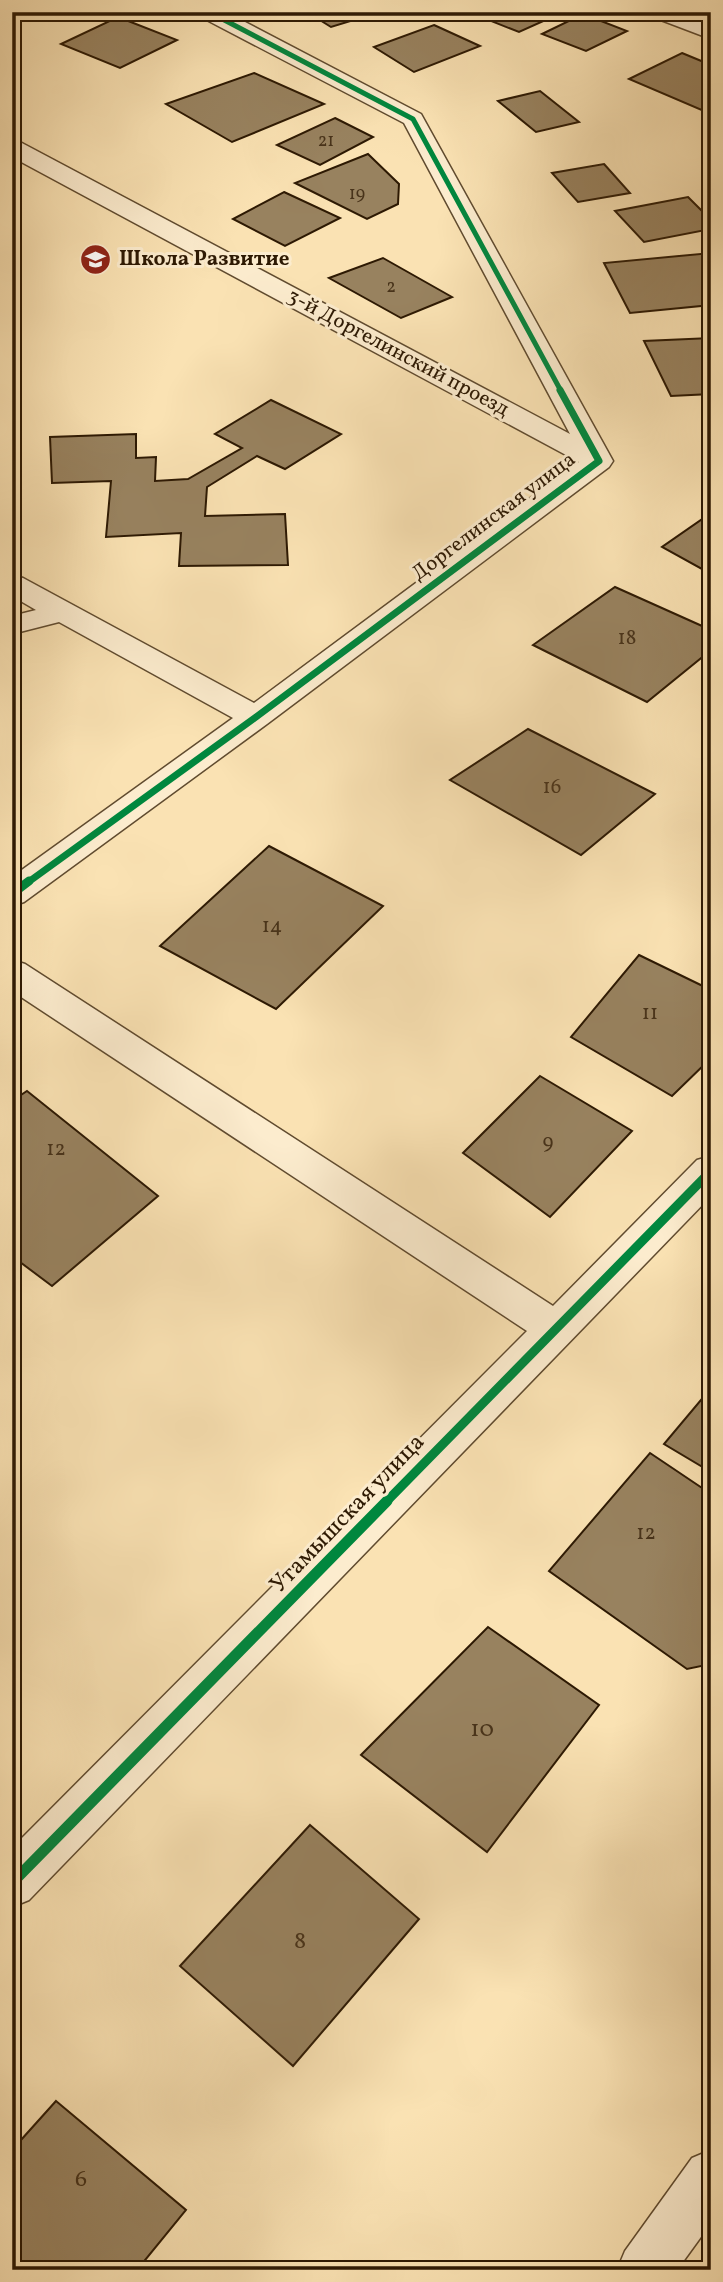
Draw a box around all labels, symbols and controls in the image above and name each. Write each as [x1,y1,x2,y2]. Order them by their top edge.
house number: 21 [318,129,334,154]
house number: 19 [349,182,365,207]
school or university icon: Школа Развитие [79,242,113,276]
place label: Школа Развитие [119,245,289,274]
house number: 2 [386,275,396,300]
street label: 3-й Доргелинский проезд [282,282,514,424]
street label: Доргелинская улица [406,446,582,588]
house number: 18 [618,624,636,653]
house number: 16 [543,773,561,802]
house number: 14 [262,912,282,941]
house number: 11 [642,999,658,1028]
house number: 9 [543,1128,554,1157]
house number: 12 [46,1135,66,1164]
street label: Утамышская улица [263,1427,433,1601]
house number: 12 [636,1519,656,1548]
house number: 10 [470,1713,494,1747]
house number: 8 [294,1925,306,1959]
house number: 6 [75,2163,87,2197]

